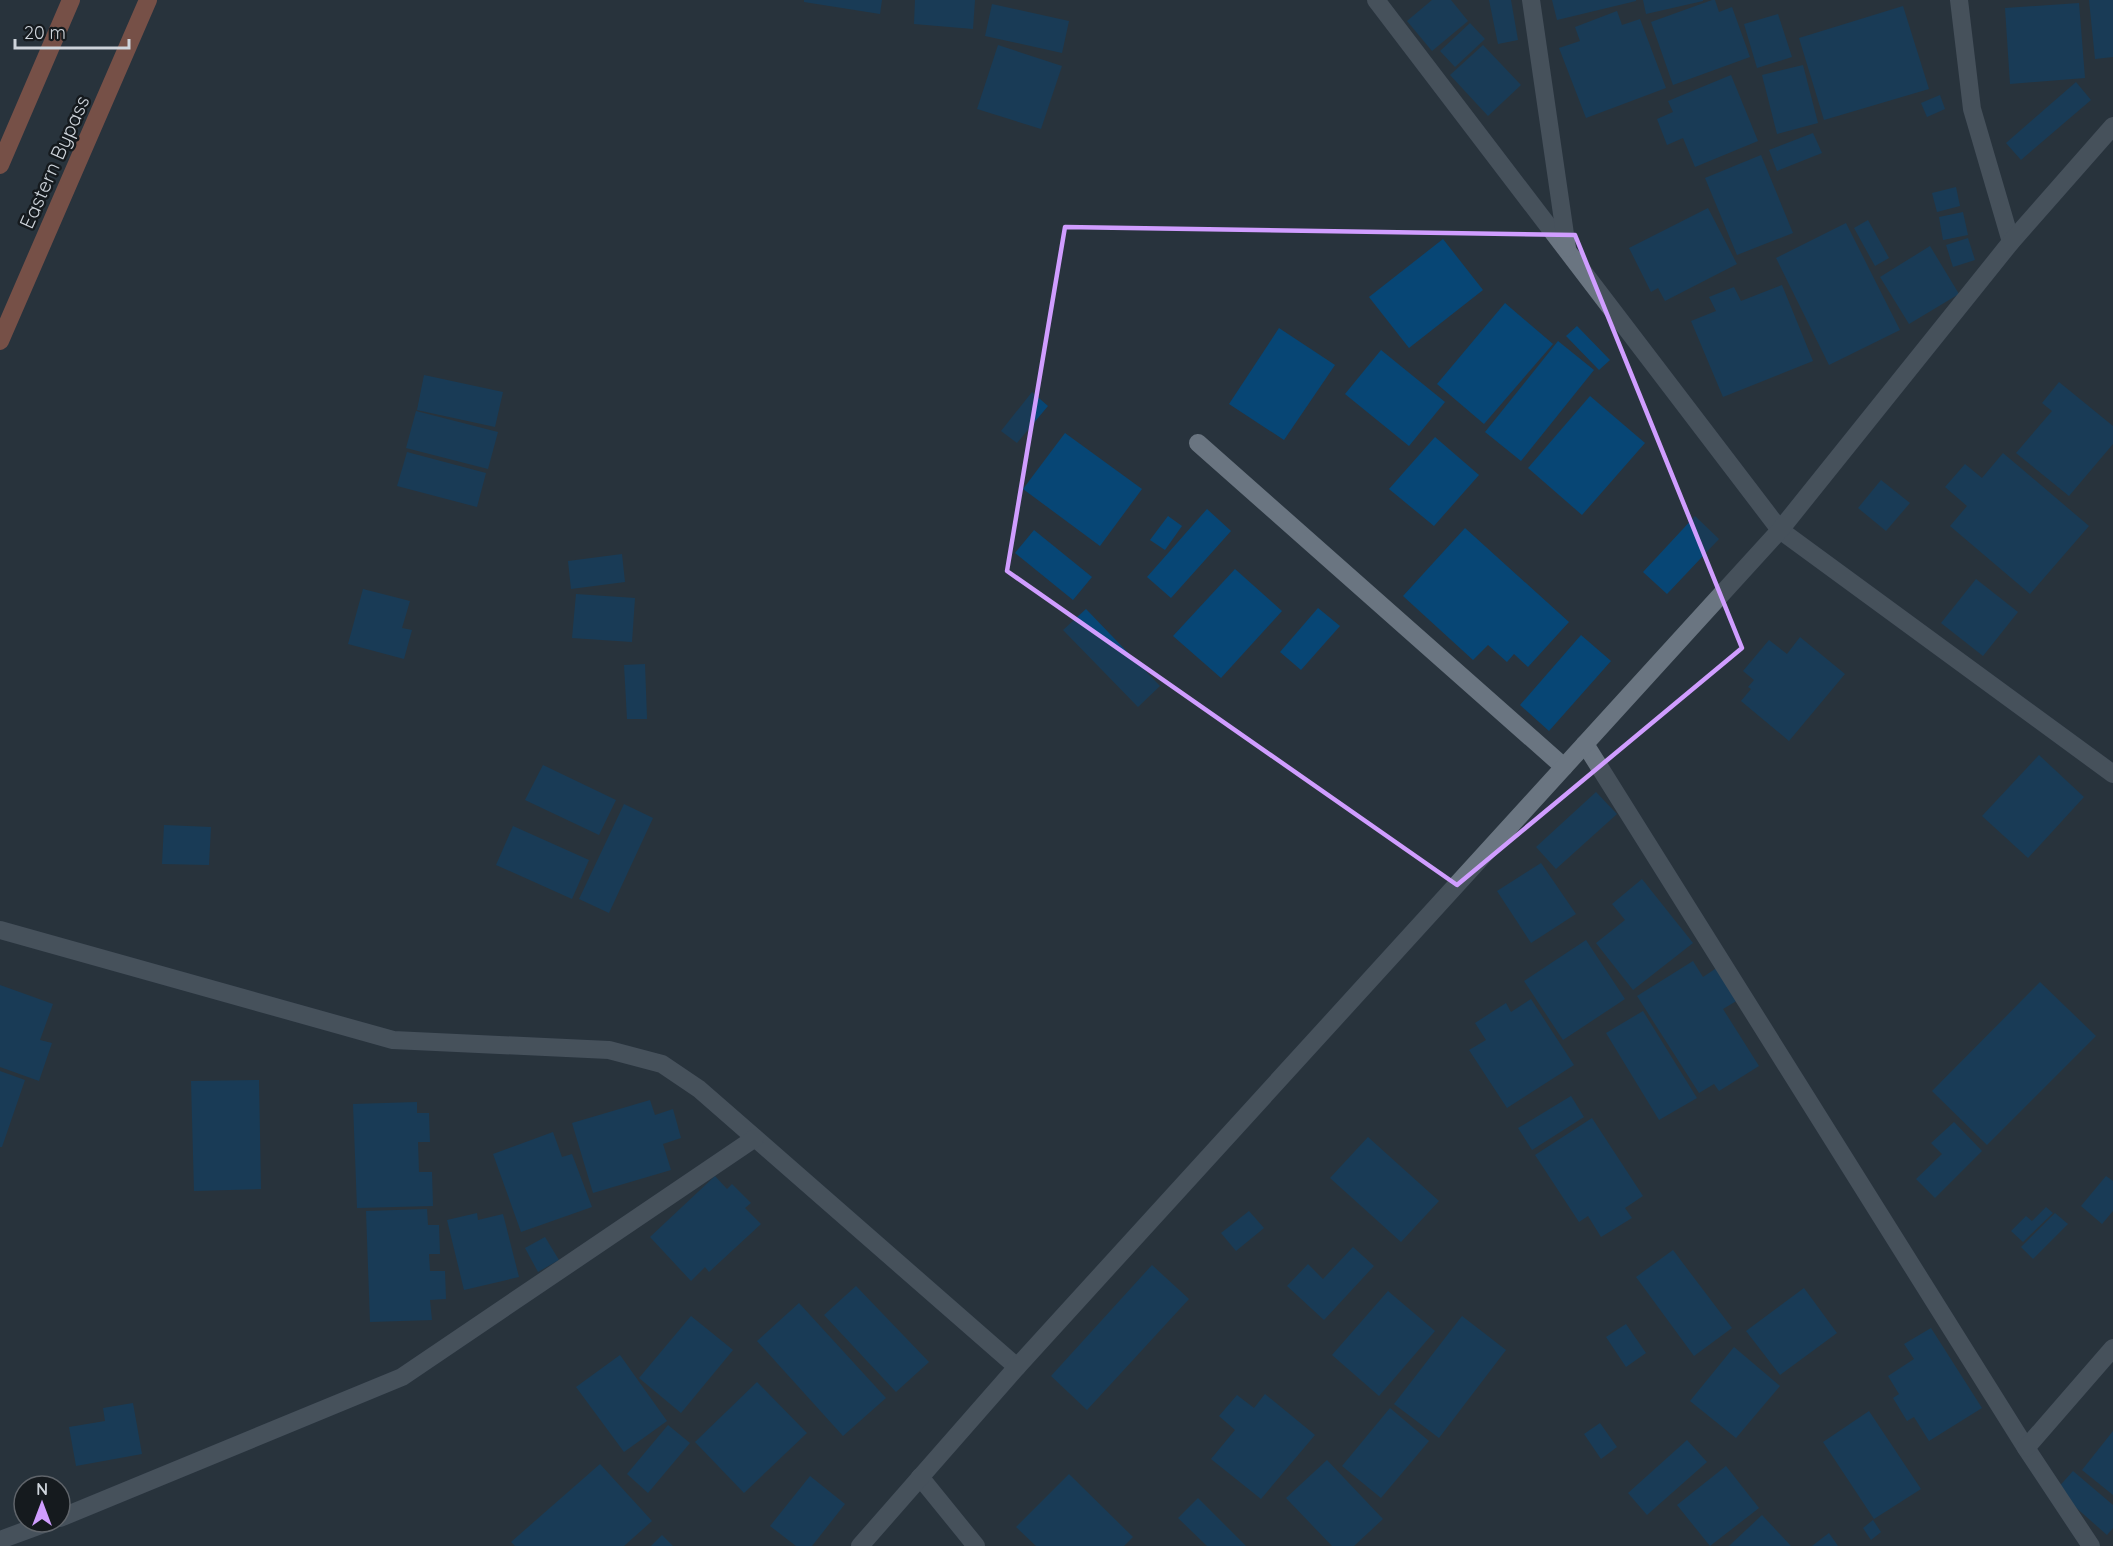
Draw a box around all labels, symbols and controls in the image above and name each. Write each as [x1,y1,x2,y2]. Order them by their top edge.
scale bar [15,12,129,50]
text: 20 m [24,21,66,44]
street label: Eastern Bypass [14,92,94,232]
north arrow [12,1474,72,1534]
text: N [36,1479,48,1499]

